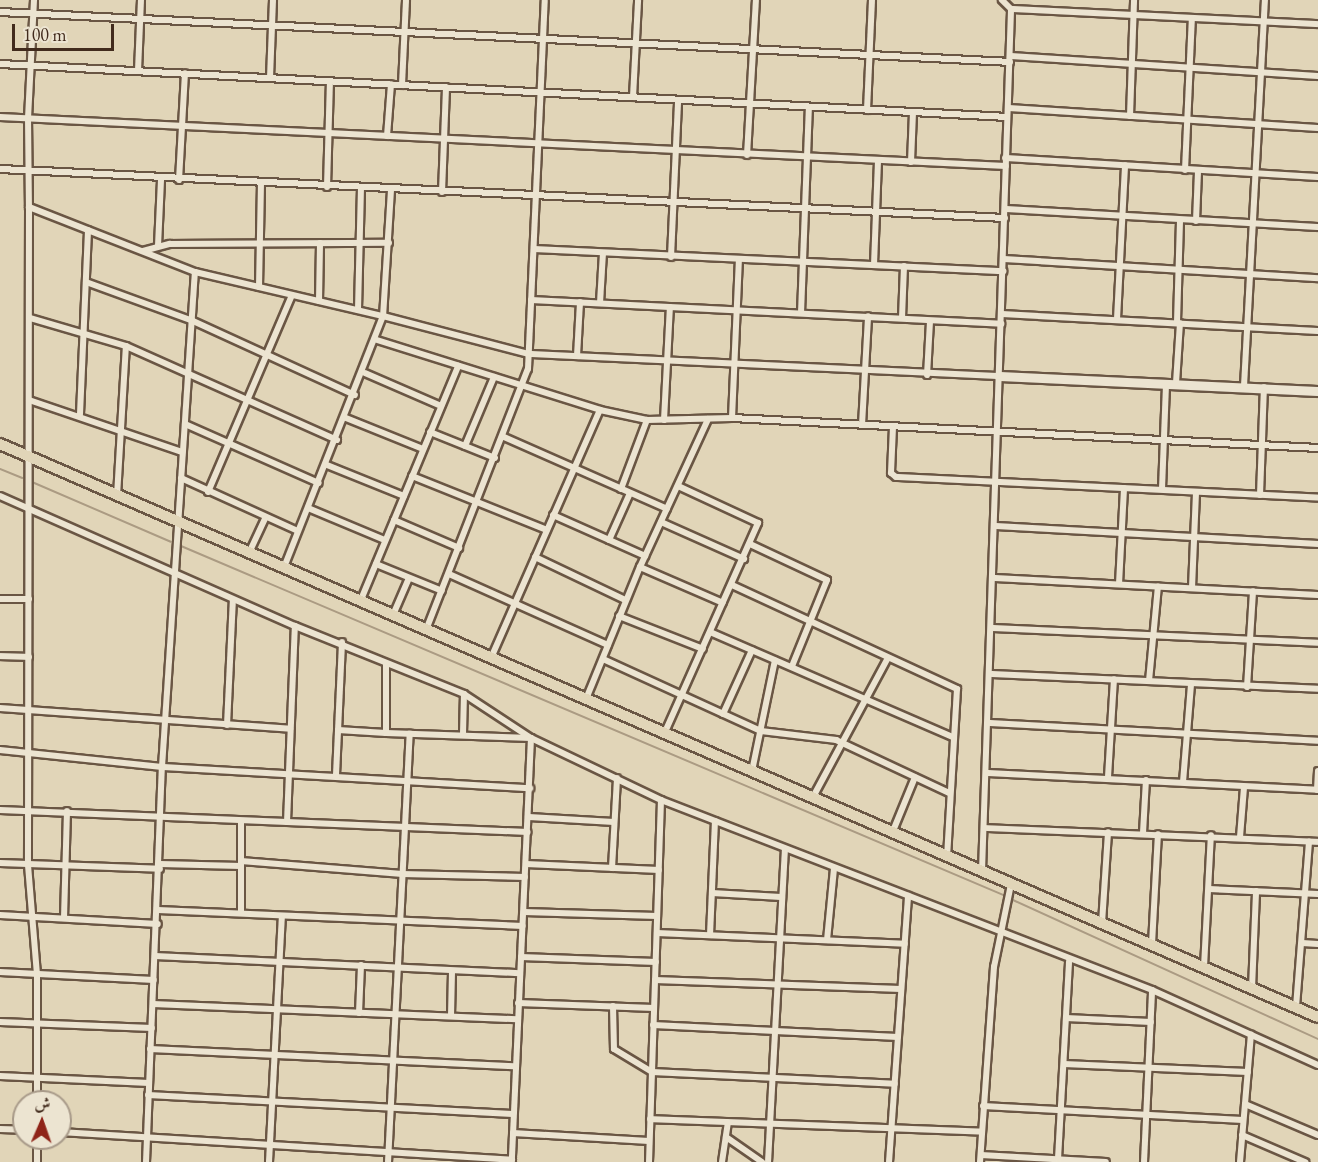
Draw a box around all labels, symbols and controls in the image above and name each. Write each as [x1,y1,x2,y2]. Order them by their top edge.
scale bar [15,12,117,50]
text: 100 m [23,23,67,46]
north arrow [12,1090,72,1150]
text: ش [34,1093,51,1114]

